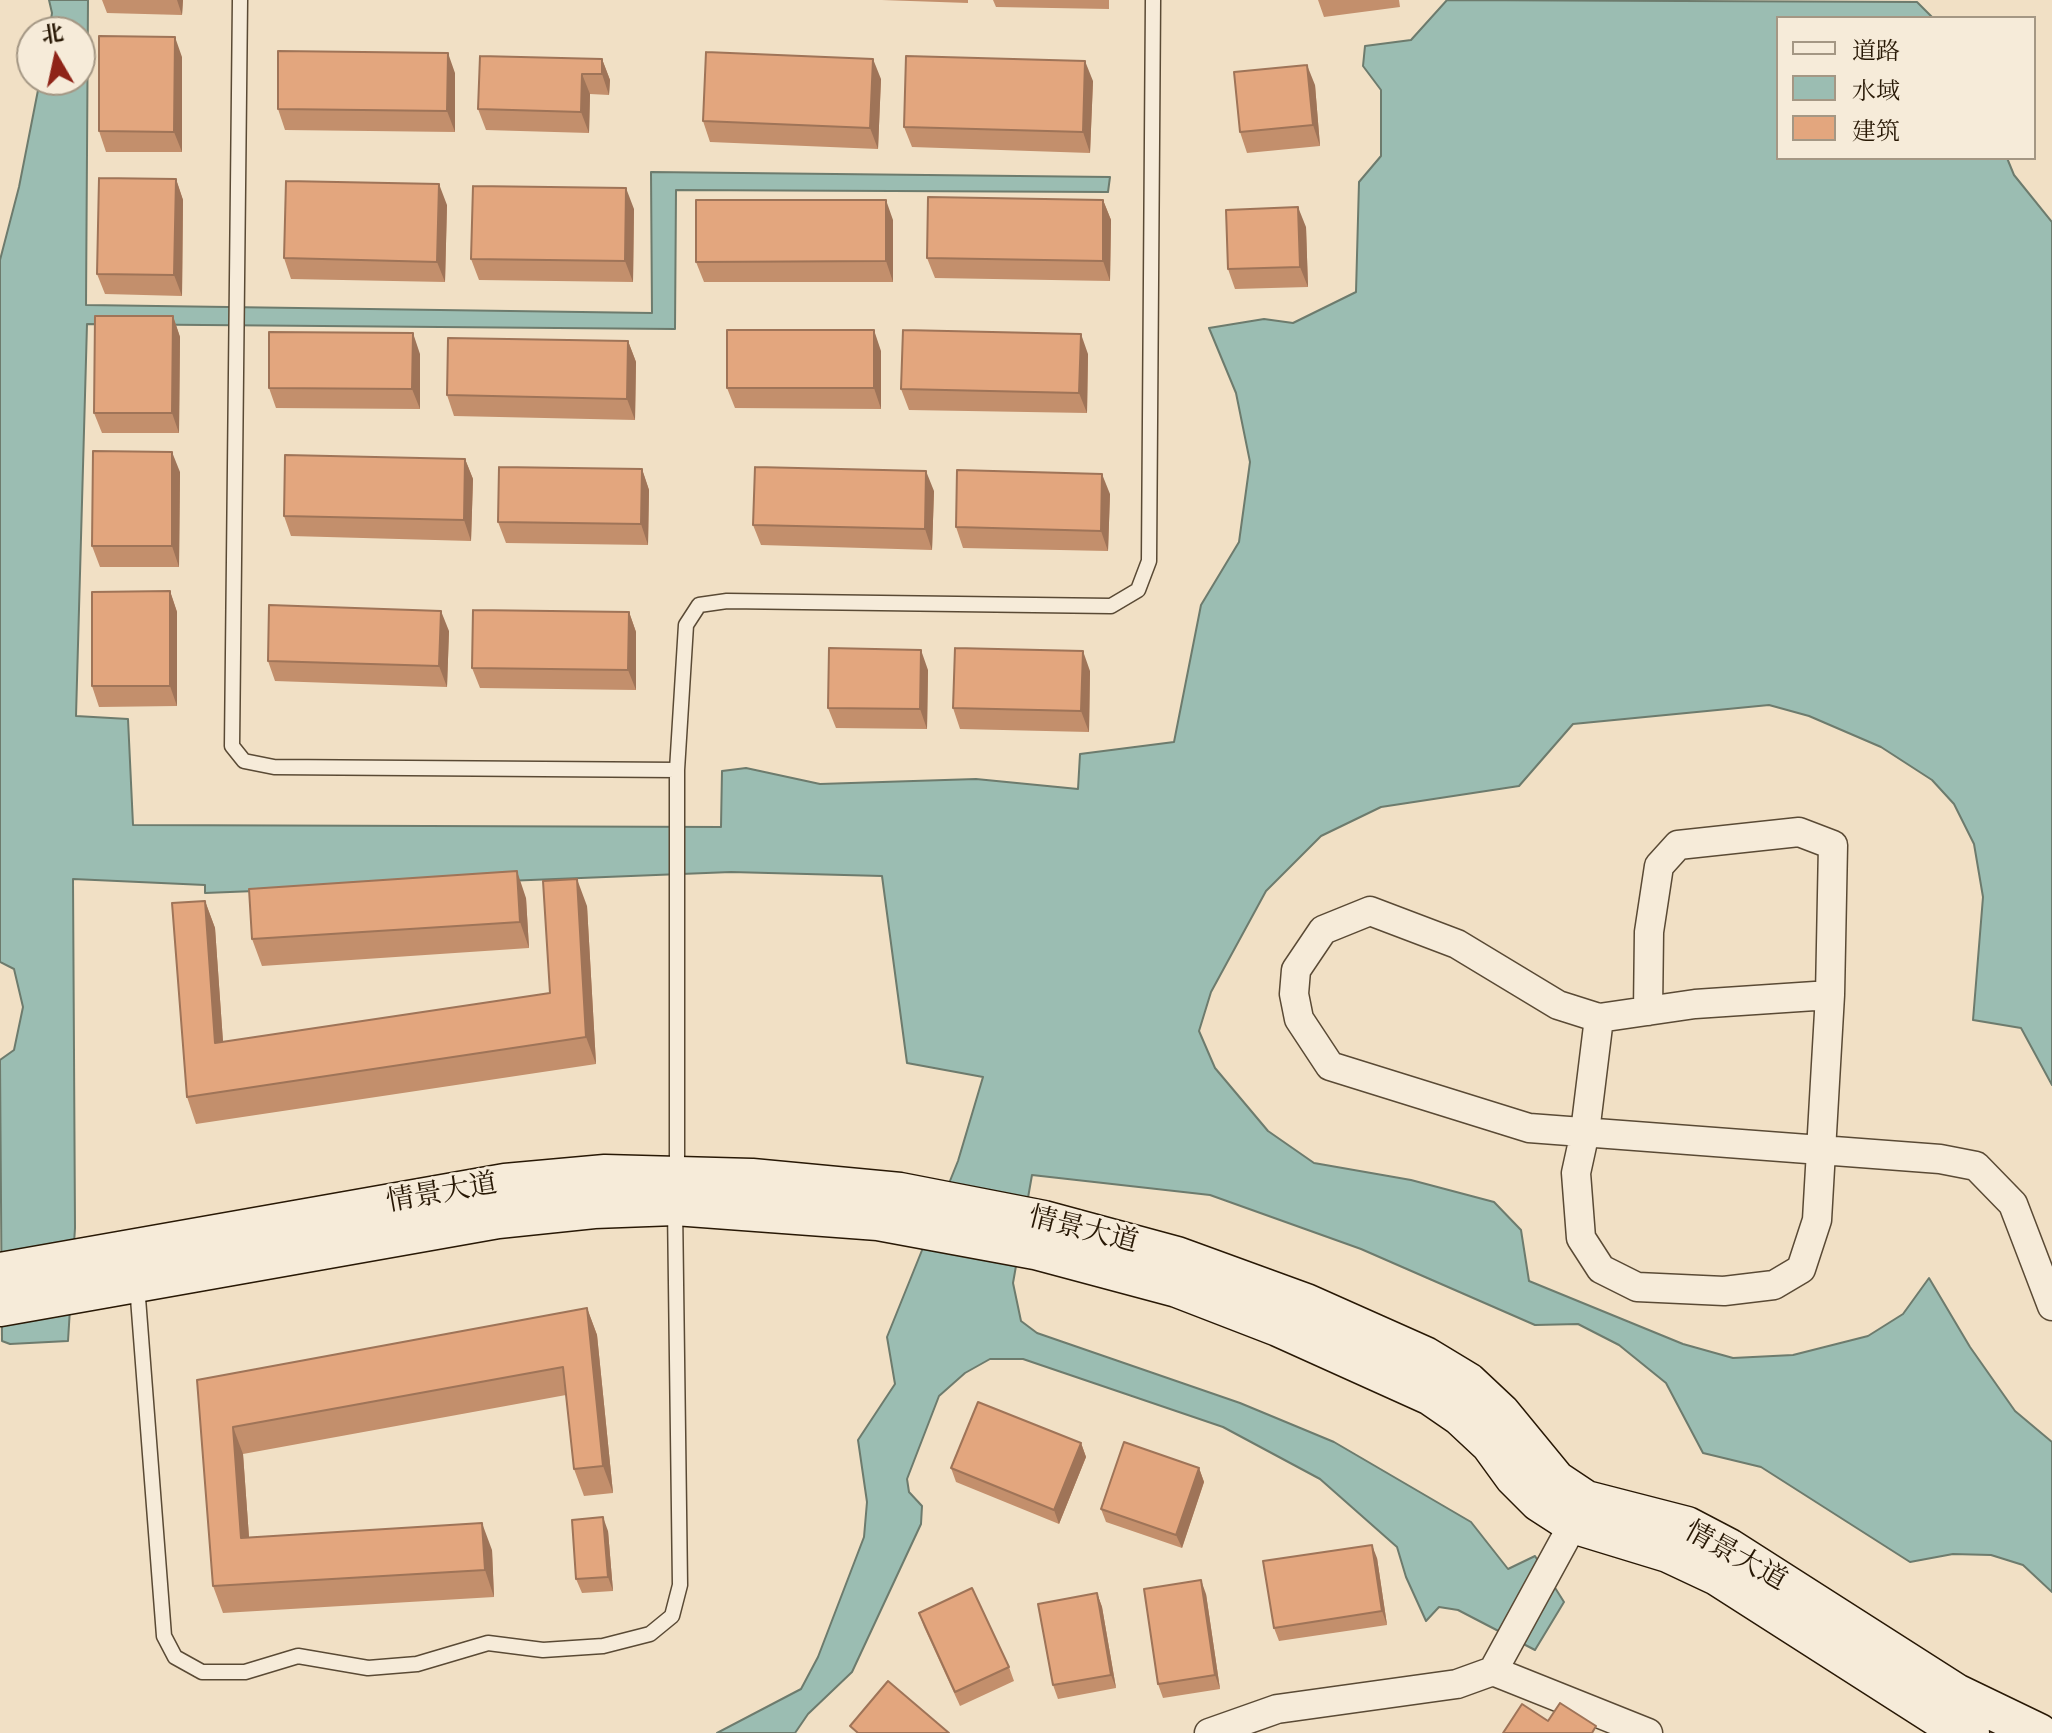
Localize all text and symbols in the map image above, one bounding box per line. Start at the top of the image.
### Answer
north arrow [16,16,96,96]
legend [1776,16,2036,160]
text: 北 [40,20,65,49]
text: 道路 [1852,37,1900,65]
text: 水域 [1852,77,1900,105]
text: 建筑 [1852,117,1900,145]
street label: 情景大道 [384,1168,500,1220]
street label: 情景大道 [1025,1201,1141,1261]
street label: 情景大道 [1678,1515,1792,1599]

